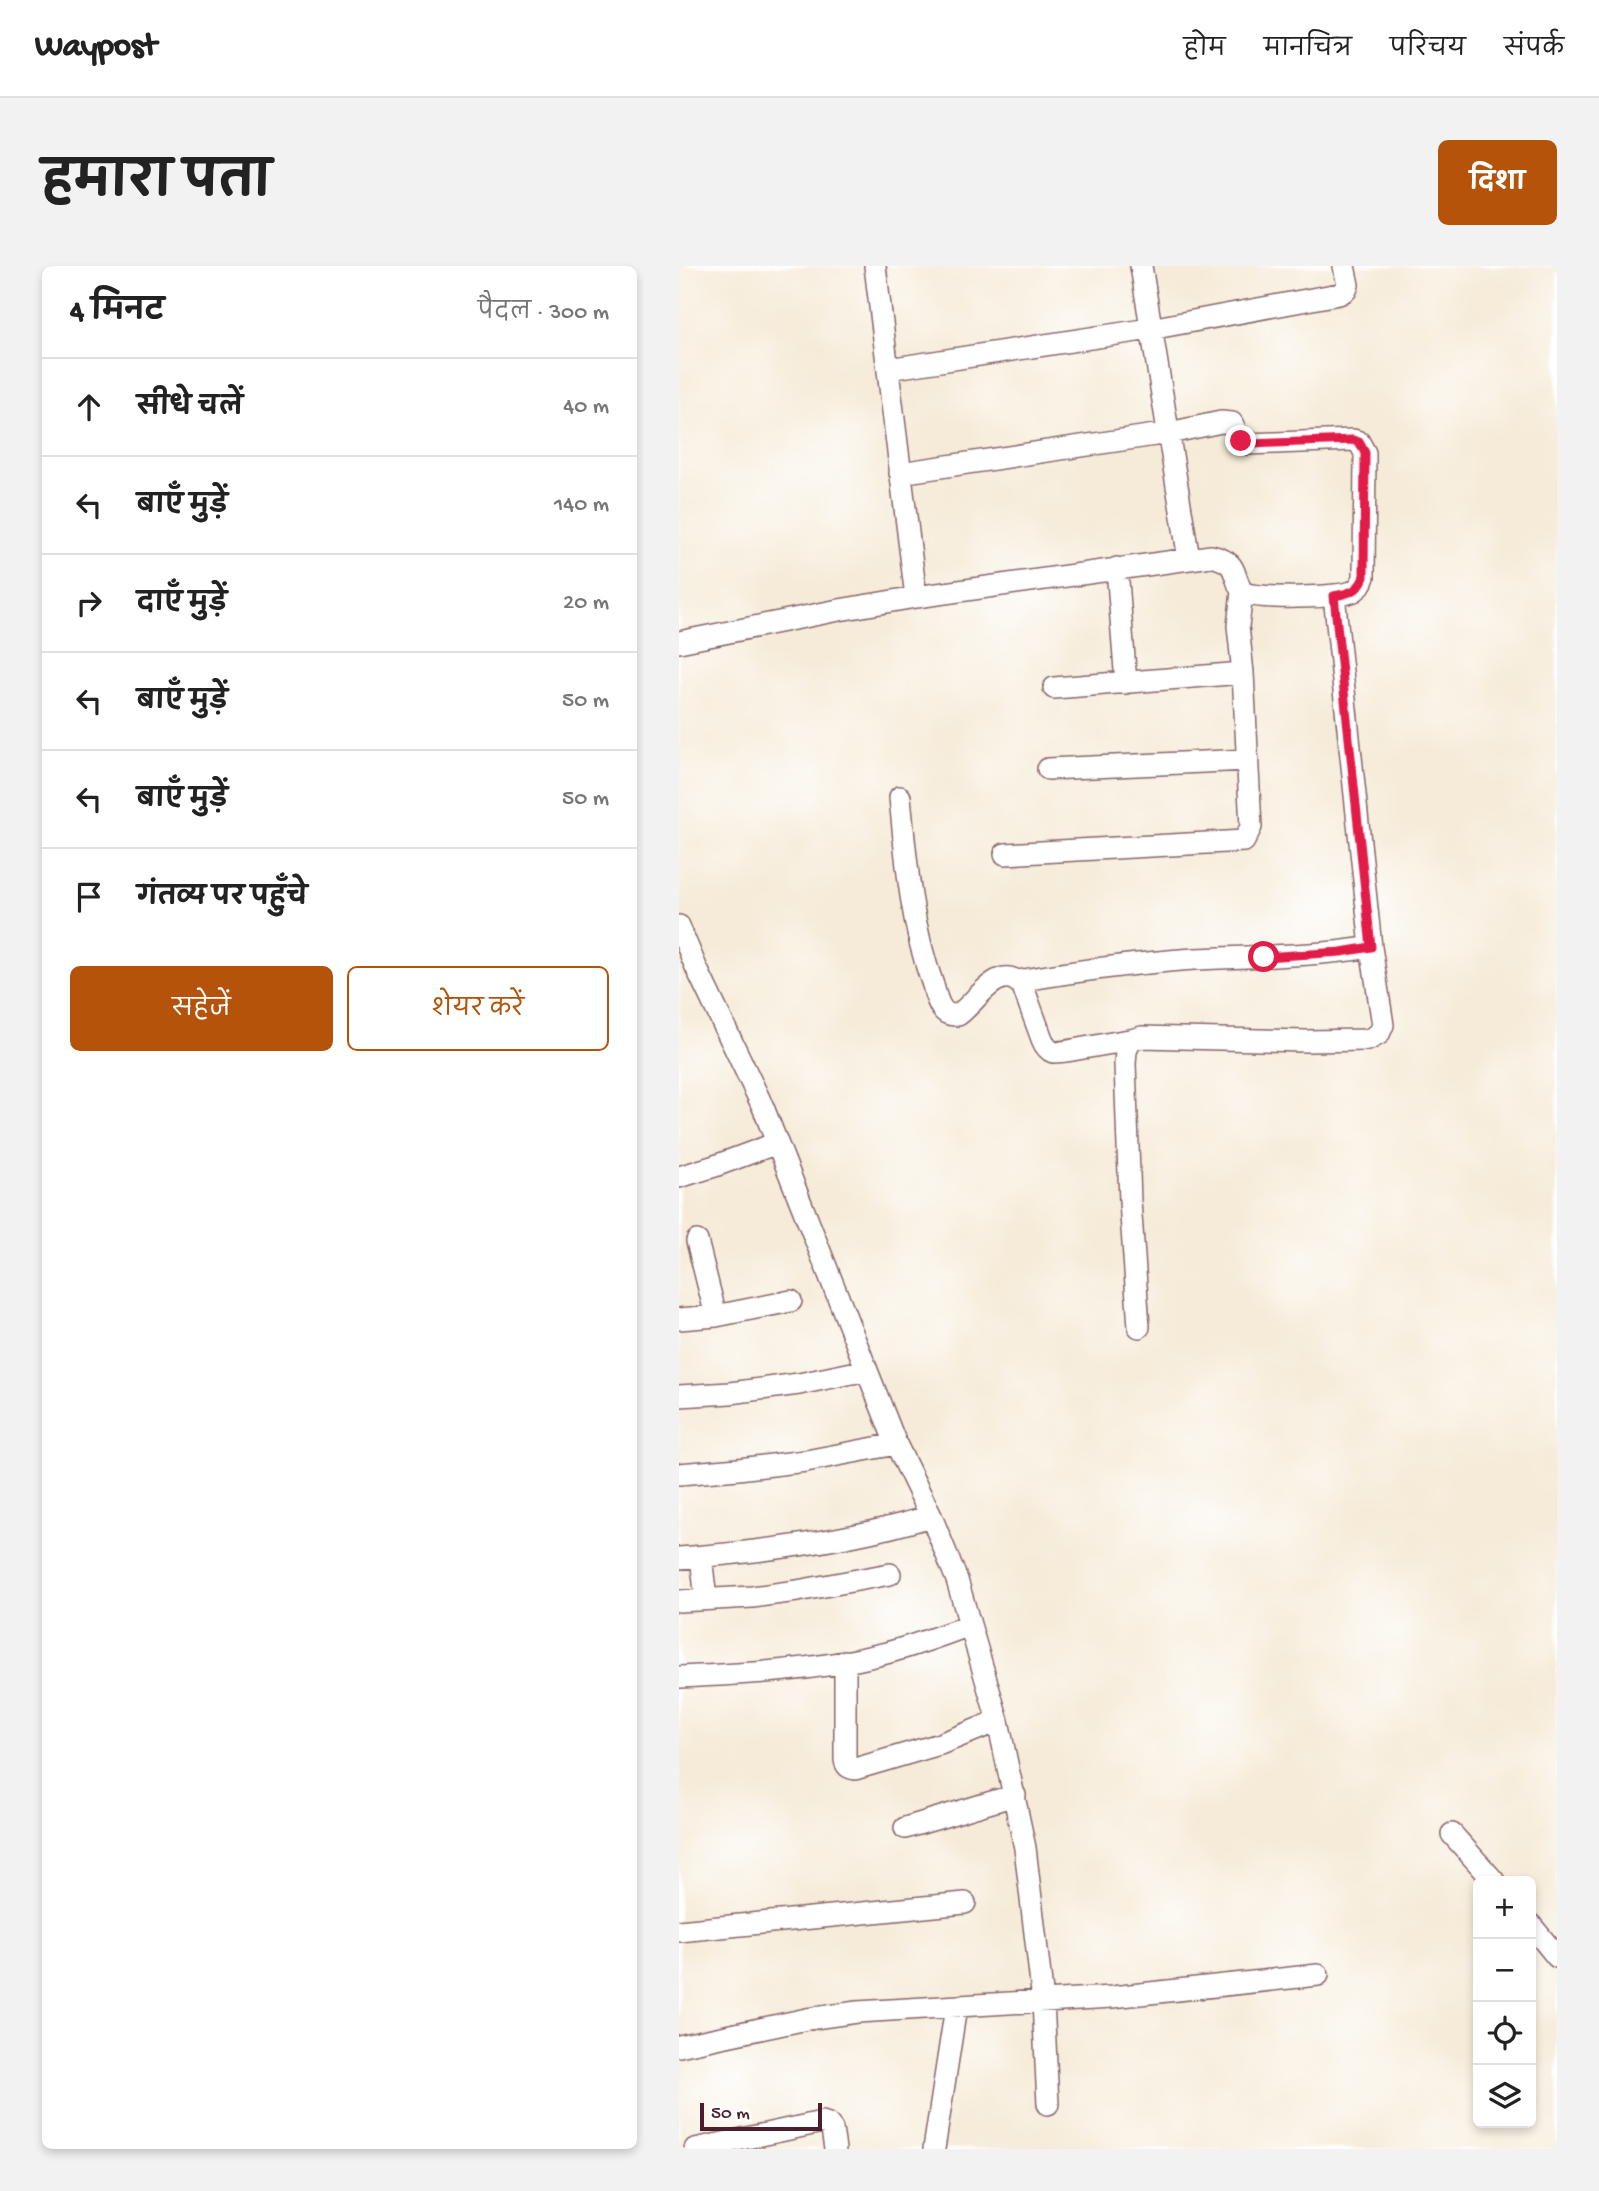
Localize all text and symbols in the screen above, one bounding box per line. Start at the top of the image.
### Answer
text: Waypost [35,29,157,67]
text: होम [1183,36,1226,65]
text: मानचित्र [1264,36,1352,65]
text: परिचय [1390,36,1466,65]
text: संपर्क [1504,36,1564,65]
button: दिशा [1438,140,1557,225]
text: हमारा पता [42,157,271,215]
text: 4 मिनट [70,296,164,331]
text: पैदल · 300 m [478,300,609,327]
icon: ahead [70,388,108,426]
text: सीधे चलें [137,394,243,425]
text: 40 m [563,394,609,421]
route end [1225,425,1256,456]
icon: left [70,486,108,524]
text: बाएँ मुड़ें [137,492,228,523]
text: 140 m [554,492,609,519]
icon: right [70,584,108,622]
text: दाएँ मुड़ें [137,590,227,621]
text: 20 m [563,590,609,617]
icon: left [70,682,108,720]
text: बाएँ मुड़ें [137,688,228,719]
text: 50 m [562,688,609,715]
icon: left [70,780,108,818]
text: बाएँ मुड़ें [137,786,228,817]
text: 50 m [562,786,609,813]
icon: arrive [70,878,108,916]
text: गंतव्य पर पहुँचे [137,884,307,915]
route start [1248,941,1279,972]
button: सहेजें [70,966,333,1051]
button: शेयर करें [347,966,609,1051]
map controls [1473,1876,1536,2128]
button: + [1473,1876,1536,1939]
button: − [1473,1939,1536,2002]
button: locate [1473,2002,1536,2065]
button: layers [1473,2065,1536,2128]
scale bar [700,2100,823,2132]
text: 50 m [711,2103,750,2126]

